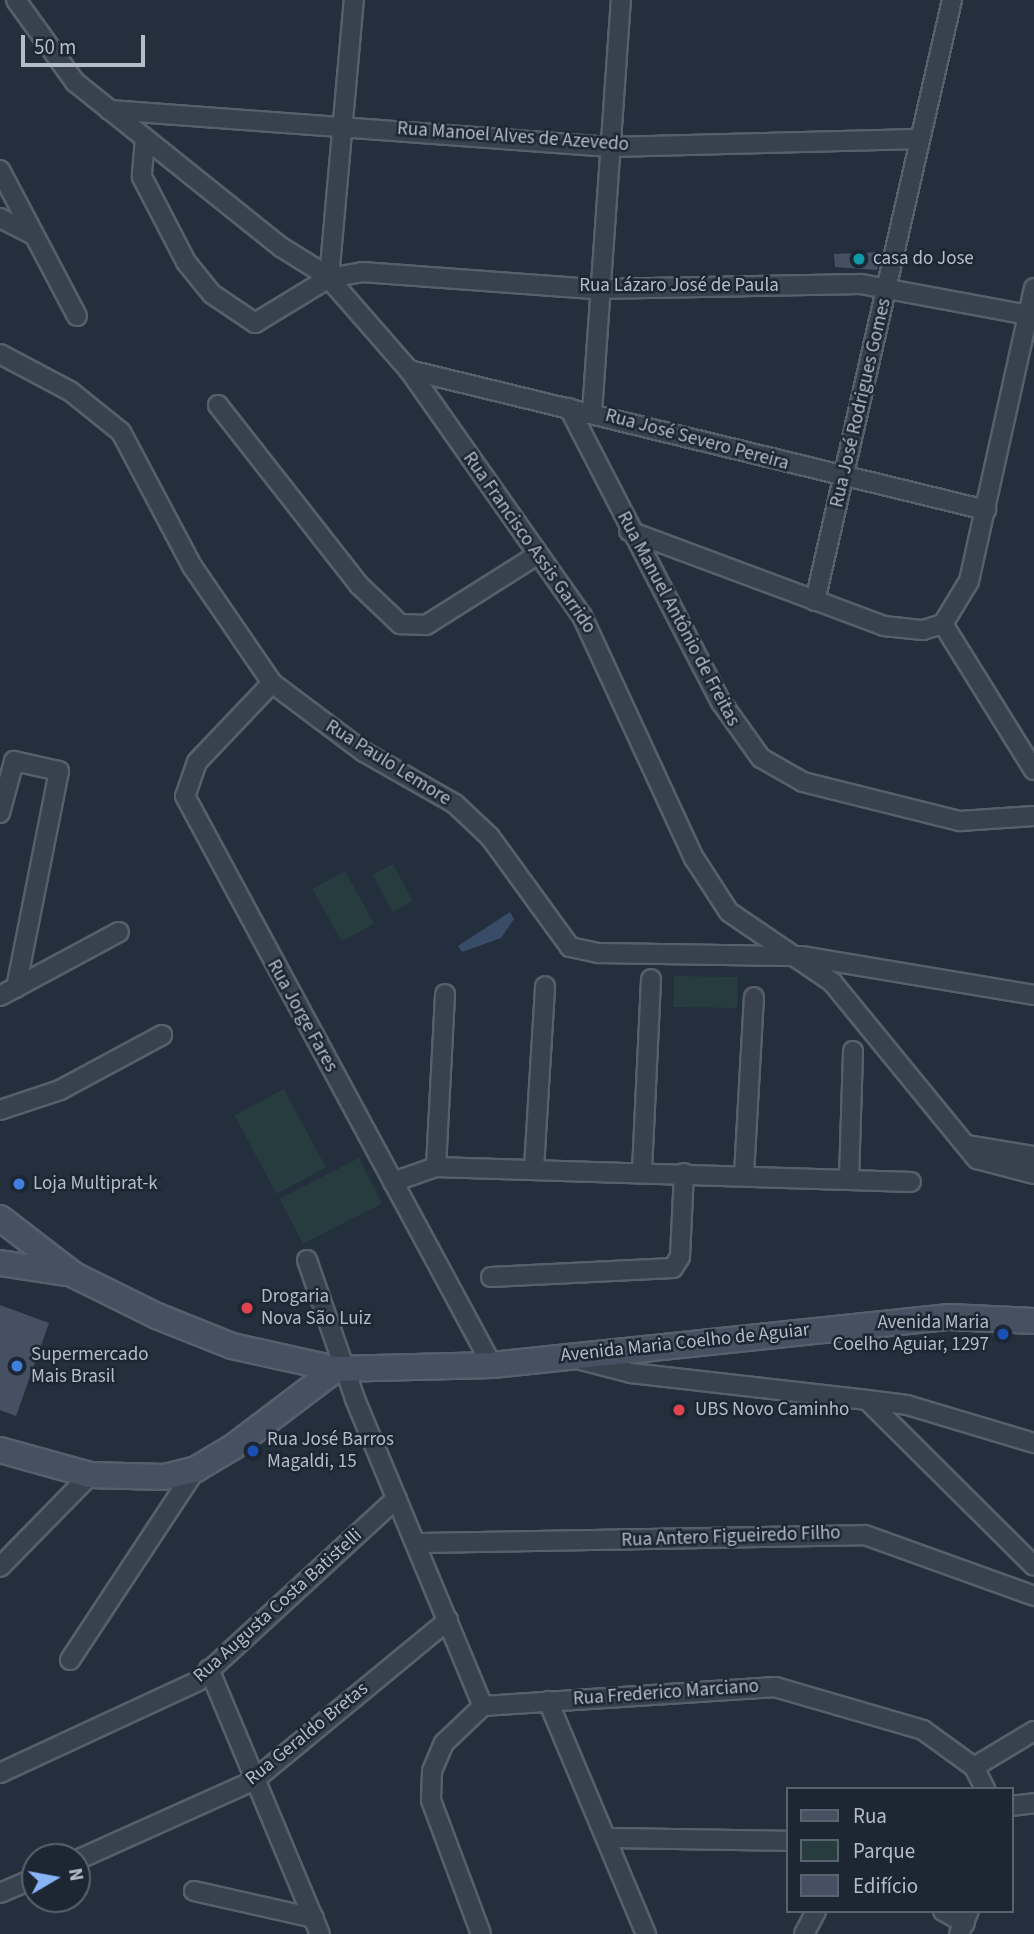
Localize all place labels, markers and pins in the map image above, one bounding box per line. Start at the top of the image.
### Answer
place label: casa do Jose [873,248,974,270]
marker: casa do Jose [851,251,867,267]
place label: Loja Multiprat-k [33,1173,158,1195]
marker: Loja Multiprat-k [11,1176,27,1192]
place label: Drogaria Nova São Luiz [261,1286,371,1330]
marker: Drogaria Nova São Luiz [239,1300,255,1316]
place label: Avenida Maria Coelho Aguiar, 1297 [833,1312,989,1356]
marker: Avenida Maria Coelho Aguiar, 1297 [995,1326,1011,1342]
place label: Supermercado Mais Brasil [31,1344,149,1388]
marker: Supermercado Mais Brasil [9,1358,25,1374]
place label: UBS Novo Caminho [695,1399,849,1421]
marker: UBS Novo Caminho [669,1400,689,1420]
place label: Rua José Barros Magaldi, 15 [267,1429,394,1473]
marker: Rua José Barros Magaldi, 15 [245,1443,261,1459]

